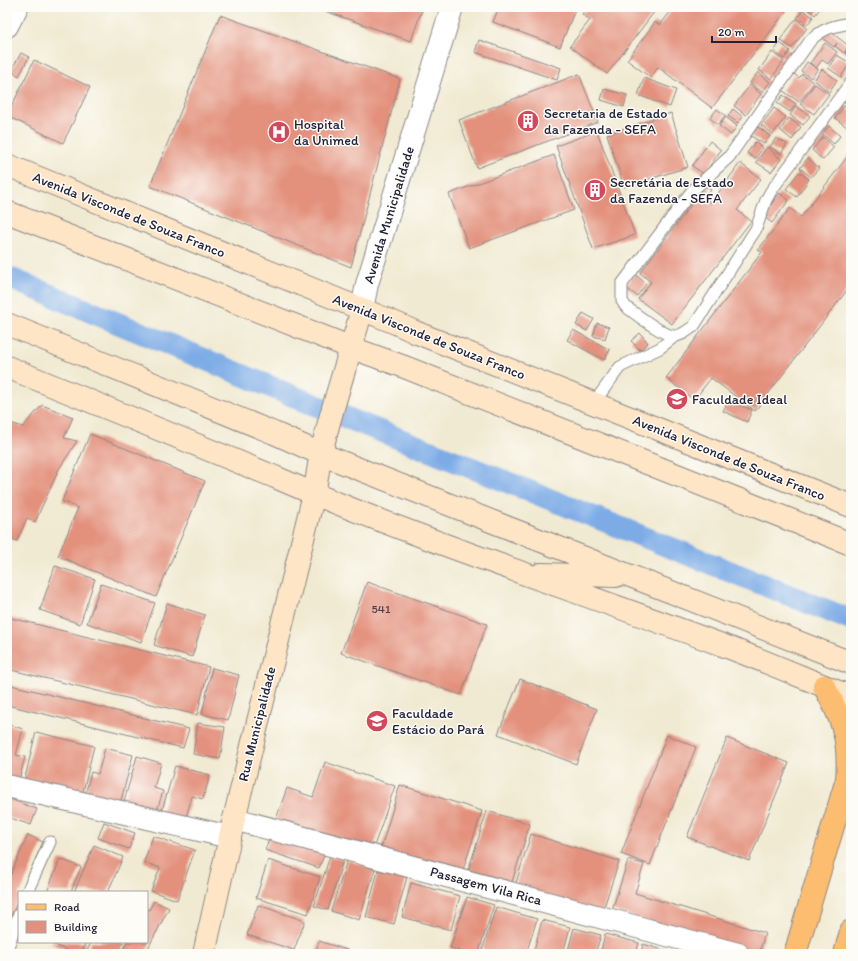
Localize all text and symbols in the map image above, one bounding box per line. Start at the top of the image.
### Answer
scale bar [712,18,776,44]
text: 20 m [718,25,745,39]
place label: Secretaria de Estado da Fazenda - SEFA [544,105,667,138]
building icon: Secretaria de Estado da Fazenda - SEFA [515,108,541,134]
place label: Hospital da Unimed [294,116,359,149]
hospital icon: Hospital da Unimed [266,119,292,145]
street label: Avenida Municipalidade [360,144,418,286]
street label: Avenida Visconde de Souza Franco [30,169,228,261]
place label: Secretária de Estado da Fazenda - SEFA [610,174,734,207]
building icon: Secretária de Estado da Fazenda - SEFA [582,177,608,203]
street label: Avenida Visconde de Souza Franco [330,291,528,383]
school or university icon: Faculdade Ideal [664,386,690,412]
place label: Faculdade Ideal [692,391,787,408]
street label: Avenida Visconde de Souza Franco [630,412,828,504]
house number: 541 [371,602,391,616]
street label: Rua Municipalidade [235,665,280,783]
place label: Faculdade Estácio do Pará [392,705,485,738]
school or university icon: Faculdade Estácio do Pará [364,708,390,734]
street label: Passagem Vila Rica [428,863,544,909]
legend [18,891,148,943]
text: Road [54,900,80,914]
text: Building [54,920,98,934]

